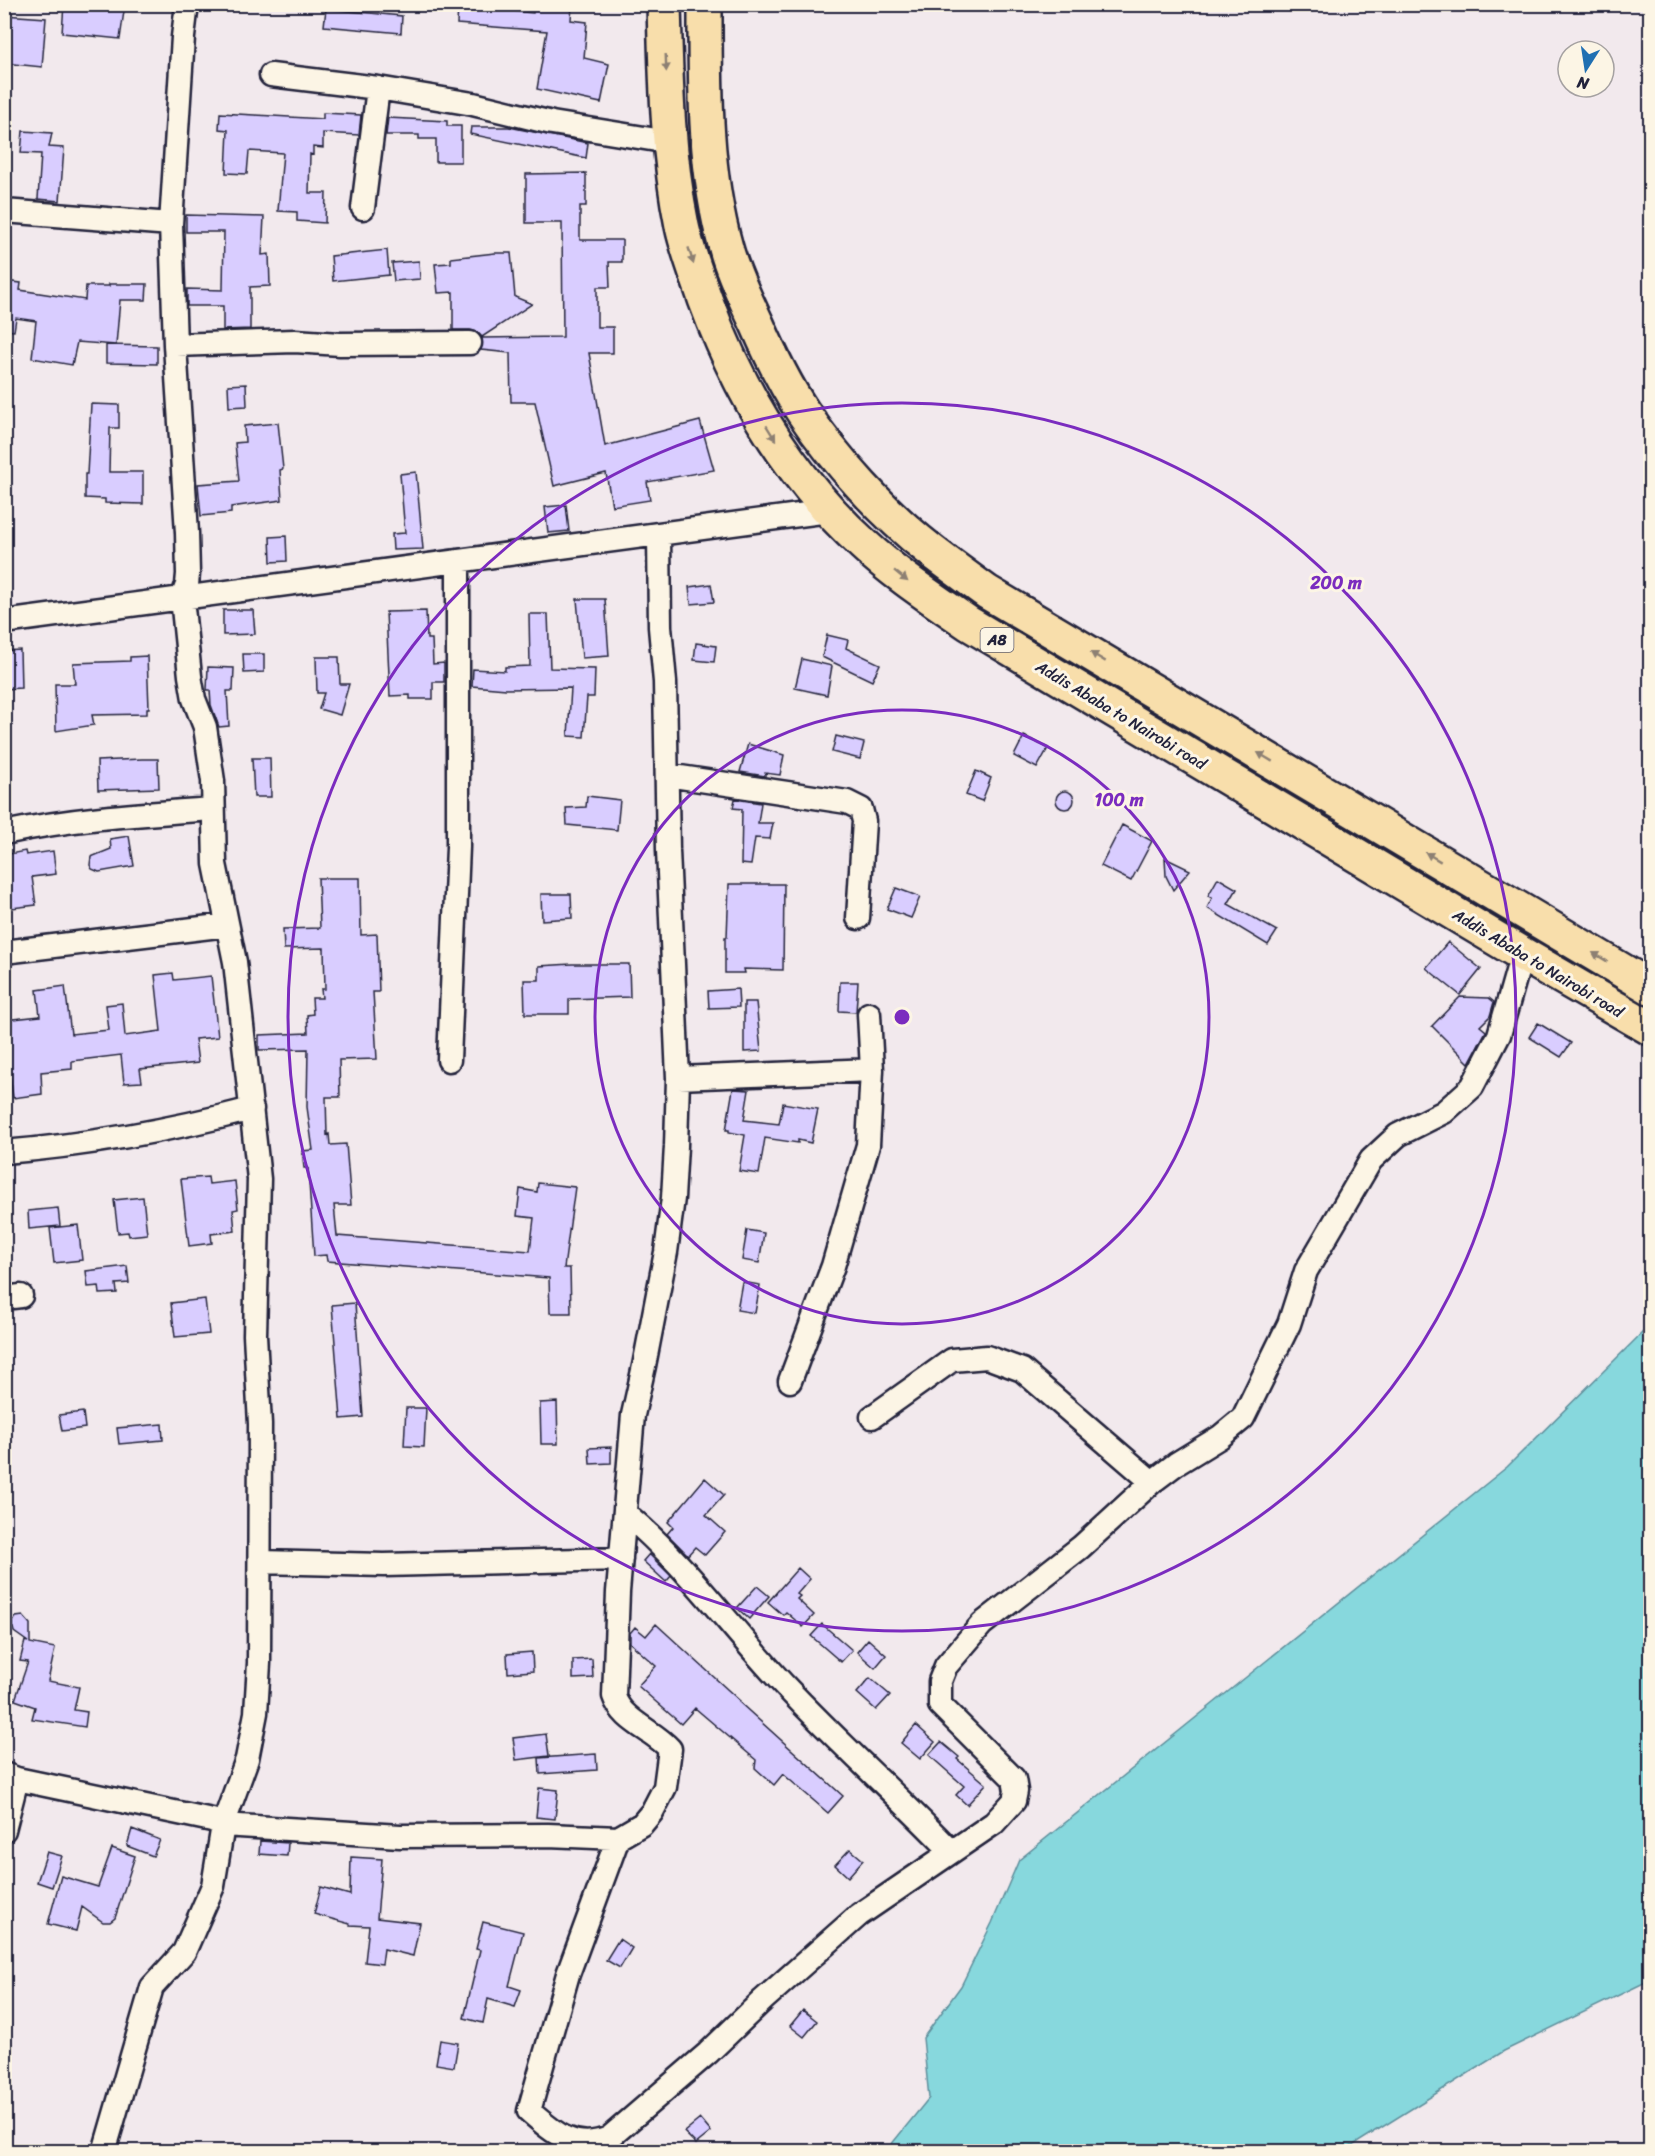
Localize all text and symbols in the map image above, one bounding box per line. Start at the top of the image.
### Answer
north arrow [1556,39,1616,99]
one-way arrow [661,53,670,72]
text: N [1574,68,1592,99]
one-way arrow [687,247,696,265]
one-way arrow [765,424,776,441]
text: 200 m [1309,567,1362,599]
one-way arrow [893,569,909,582]
road number: A8 [980,628,1014,652]
one-way arrow [1090,651,1106,662]
street label: Addis Ababa to Nairobi road [1029,652,1214,779]
one-way arrow [1256,752,1273,762]
text: 100 m [1095,784,1144,816]
one-way arrow [1425,852,1441,863]
street label: Addis Ababa to Nairobi road [1446,900,1631,1027]
one-way arrow [1592,952,1608,963]
centre of rings [892,1007,912,1027]

